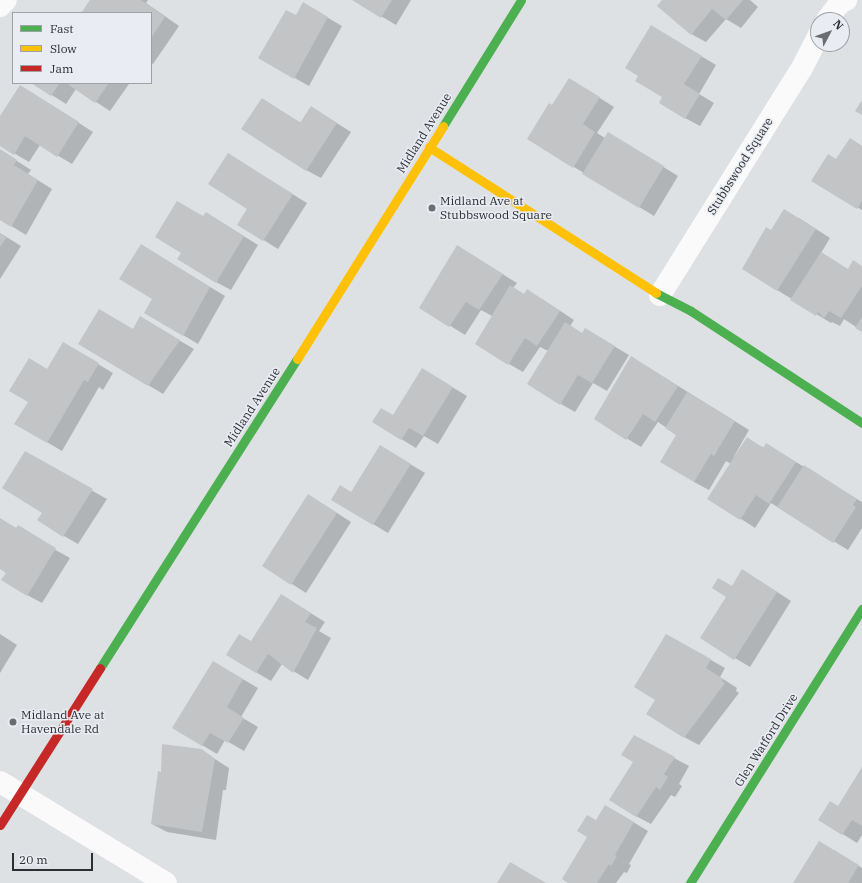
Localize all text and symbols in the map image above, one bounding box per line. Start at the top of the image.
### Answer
legend [12,12,152,84]
north arrow [810,12,850,52]
text: N [830,17,846,33]
text: Fast [50,21,74,36]
text: Slow [50,41,77,56]
text: Jam [50,61,73,76]
street label: Midland Avenue [394,90,454,176]
street label: Stubbswood Square [704,115,776,217]
place label: Midland Ave at Stubbswood Square [440,194,552,222]
marker: Midland Ave at Stubbswood Square [427,203,437,213]
street label: Midland Avenue [221,365,283,449]
street label: Glen Watford Drive [731,691,801,789]
place label: Midland Ave at Havendale Rd [21,708,105,736]
marker: Midland Ave at Havendale Rd [8,717,18,727]
scale bar [14,845,95,871]
text: 20 m [19,852,48,867]

